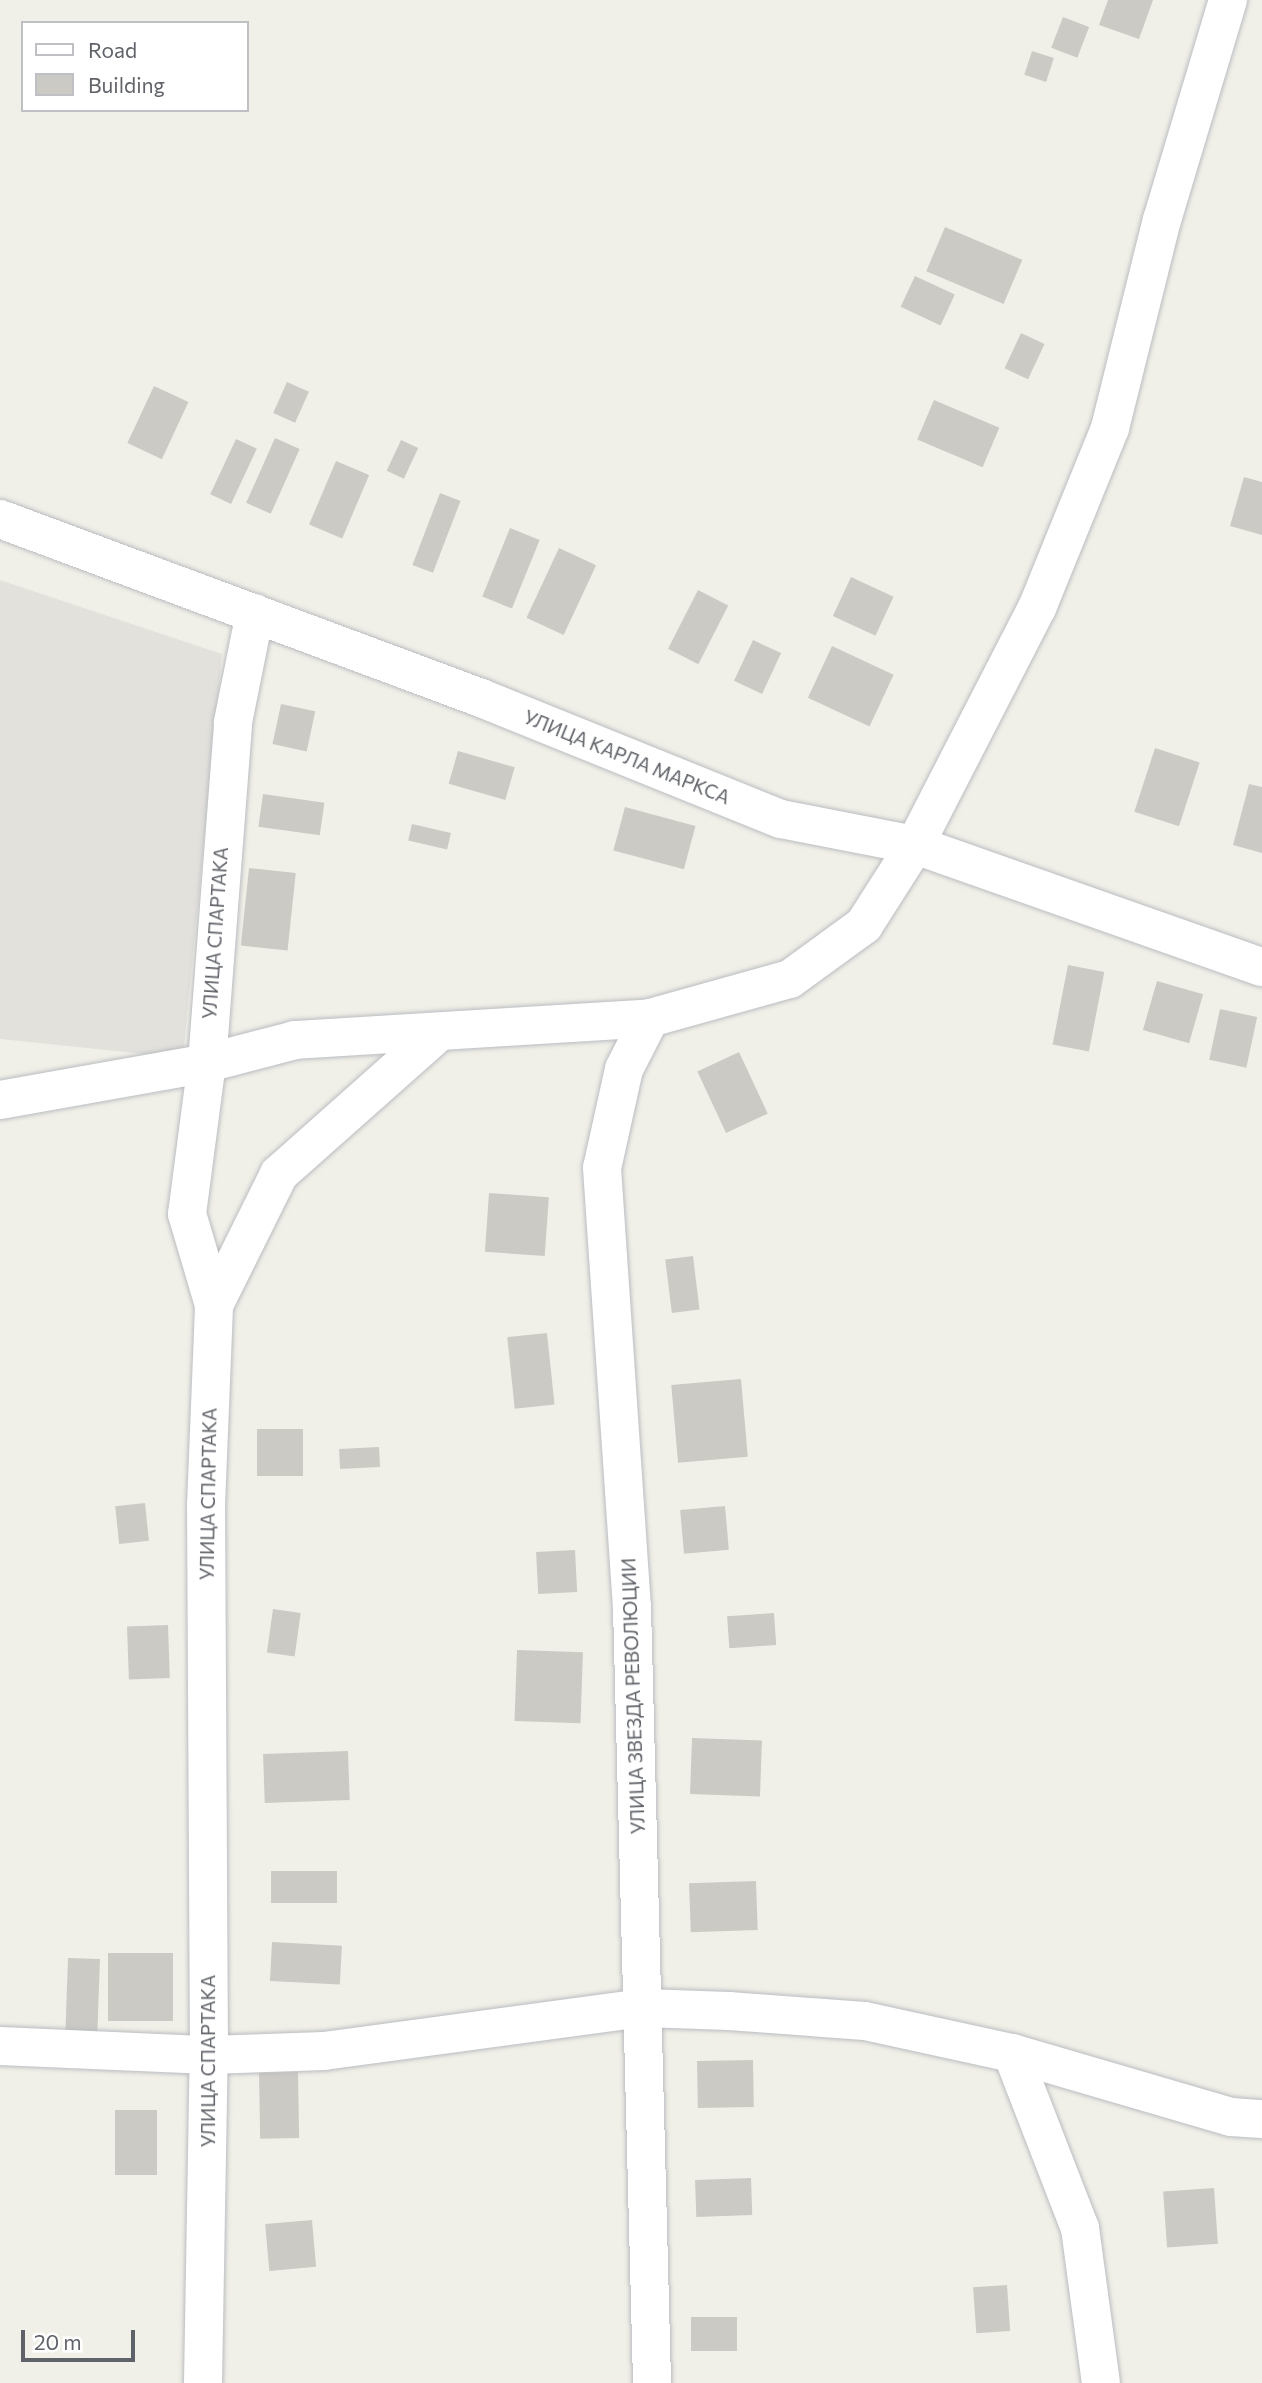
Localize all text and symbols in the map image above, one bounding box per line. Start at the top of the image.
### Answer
legend [21,21,248,112]
text: Road [88,37,137,62]
text: Building [88,72,165,97]
street label: УЛИЦА КАРЛА МАРКСА [521,705,733,809]
street label: УЛИЦА СПАРТАКА [198,846,232,1020]
street label: УЛИЦА СПАРТАКА [195,1407,221,1581]
street label: УЛИЦА ЗВЕЗДА РЕВОЛЮЦИИ [617,1557,649,1835]
street label: УЛИЦА СПАРТАКА [197,1975,219,2147]
scale bar [24,2316,138,2360]
text: 20 m [34,2329,82,2354]

